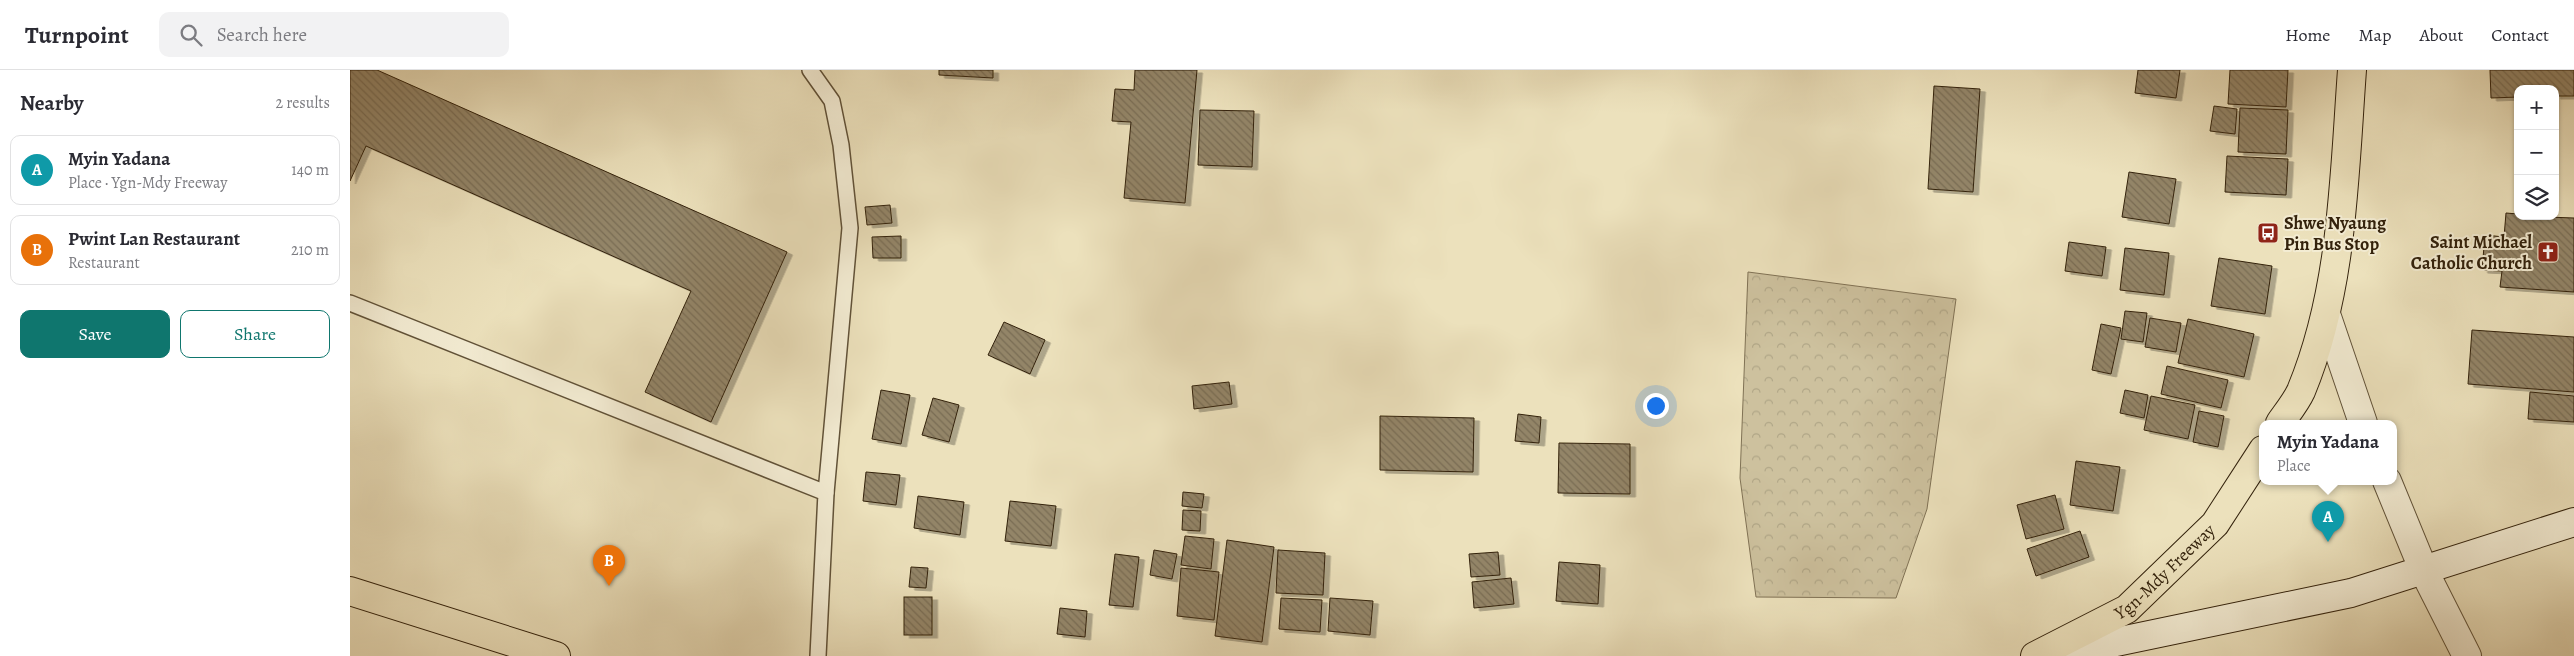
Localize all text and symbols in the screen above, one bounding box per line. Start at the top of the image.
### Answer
search box [159,12,509,57]
text: Turnpoint [25,19,129,51]
icon: search [177,21,205,49]
text: Search here [217,22,307,48]
text: Home [2285,23,2330,47]
text: Map [2358,23,2391,47]
text: About [2419,23,2463,47]
text: Contact [2491,23,2549,47]
map controls [2514,85,2559,220]
button: + [2514,85,2559,130]
text: Nearby [20,89,83,117]
text: 2 results [275,92,330,114]
button: − [2514,130,2559,175]
text: Myin Yadana [68,146,170,172]
text: A [32,159,42,181]
text: 140 m [291,159,329,181]
text: Place · Ygn-Mdy Freeway [68,172,227,194]
button: layers [2514,175,2559,220]
place label: Shwe Nyaung Pin Bus Stop [2284,211,2387,256]
bus stop icon: Shwe Nyaung Pin Bus Stop [2256,221,2280,245]
text: Pwint Lan Restaurant [68,226,240,252]
place label: Saint Michael Catholic Church [2411,230,2532,275]
text: B [32,239,42,261]
text: 210 m [291,239,329,261]
church icon: Saint Michael Catholic Church [2536,240,2560,264]
text: Restaurant [68,252,140,274]
button: Save [20,310,170,358]
button: Share [180,310,330,358]
your location [1643,393,1669,419]
popup [2259,420,2397,485]
text: Myin Yadana [2277,429,2379,455]
text: Place [2277,455,2311,477]
pin: A [2312,501,2344,542]
street label: Ygn-Mdy Freeway [2109,518,2221,626]
pin: B [593,545,625,586]

